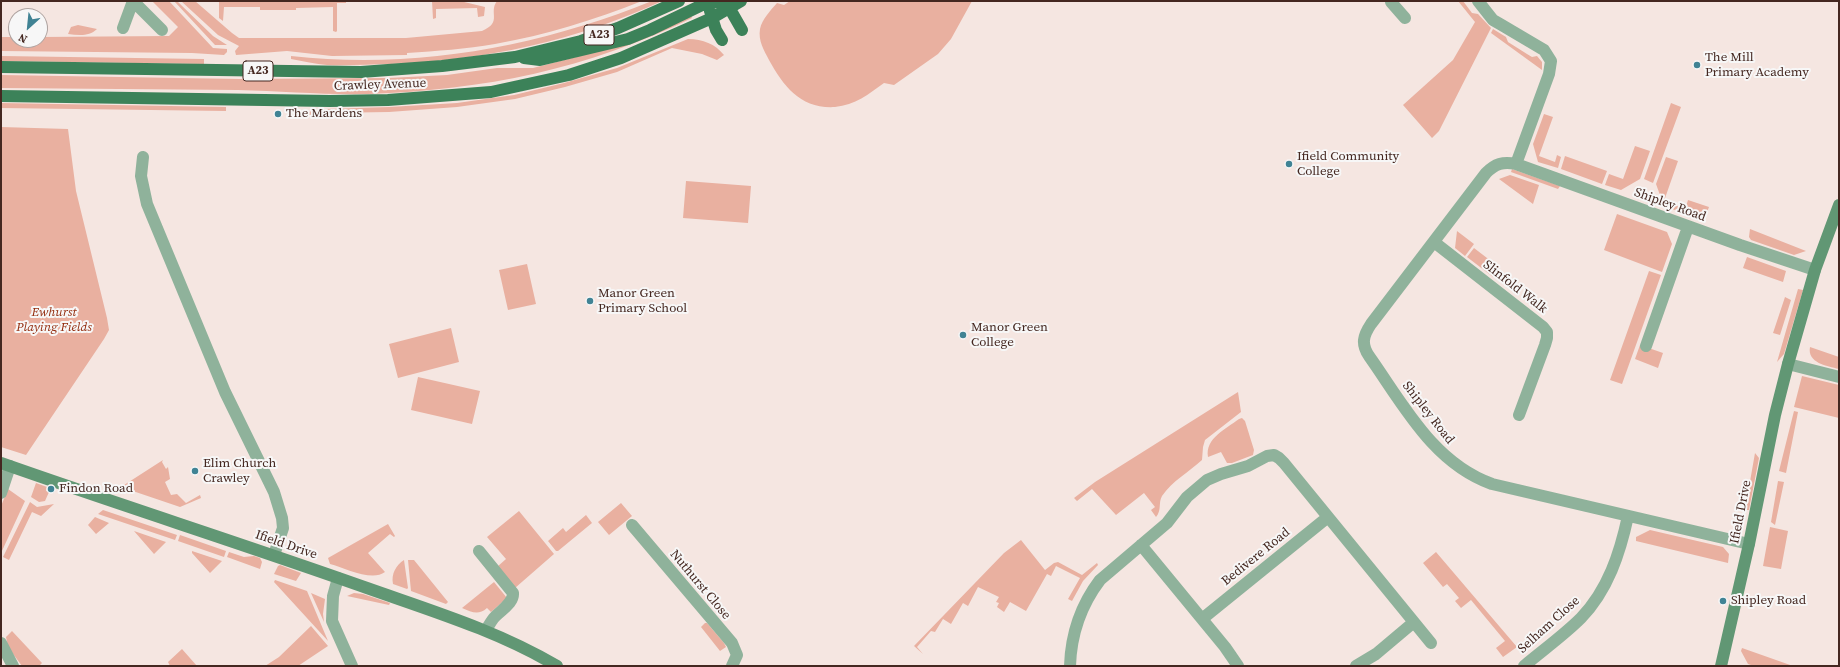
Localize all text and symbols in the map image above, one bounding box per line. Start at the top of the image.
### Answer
north arrow [8,8,48,48]
road number: A23 [584,25,614,45]
text: N [16,30,30,47]
place label: The Mill Primary Academy [1705,50,1809,81]
marker: The Mill Primary Academy [1692,60,1702,70]
road number: A23 [243,61,273,81]
street label: Crawley Avenue [334,76,426,94]
place label: The Mardens [286,106,362,122]
marker: The Mardens [273,109,283,119]
place label: Ifield Community College [1297,149,1399,180]
marker: Ifield Community College [1284,159,1294,169]
street label: Shipley Road [1632,185,1708,225]
street label: Slinfold Walk [1480,257,1550,317]
place label: Manor Green Primary School [598,286,687,317]
marker: Manor Green Primary School [585,296,595,306]
park label: Ewhurst Playing Fields [16,305,92,336]
place label: Manor Green College [971,320,1048,351]
marker: Manor Green College [958,330,968,340]
street label: Shipley Road [1399,379,1457,447]
place label: Elim Church Crawley [203,456,276,487]
marker: Elim Church Crawley [190,466,200,476]
street label: Ifield Drive [1727,479,1755,545]
place label: Findon Road [59,481,133,497]
marker: Findon Road [46,484,56,494]
street label: Bedivere Road [1219,525,1293,589]
street label: Ifield Drive [253,527,319,563]
street label: Nuthurst Close [666,547,734,623]
street label: Selham Close [1515,593,1583,657]
place label: Shipley Road [1731,593,1806,609]
marker: Shipley Road [1718,596,1728,606]

